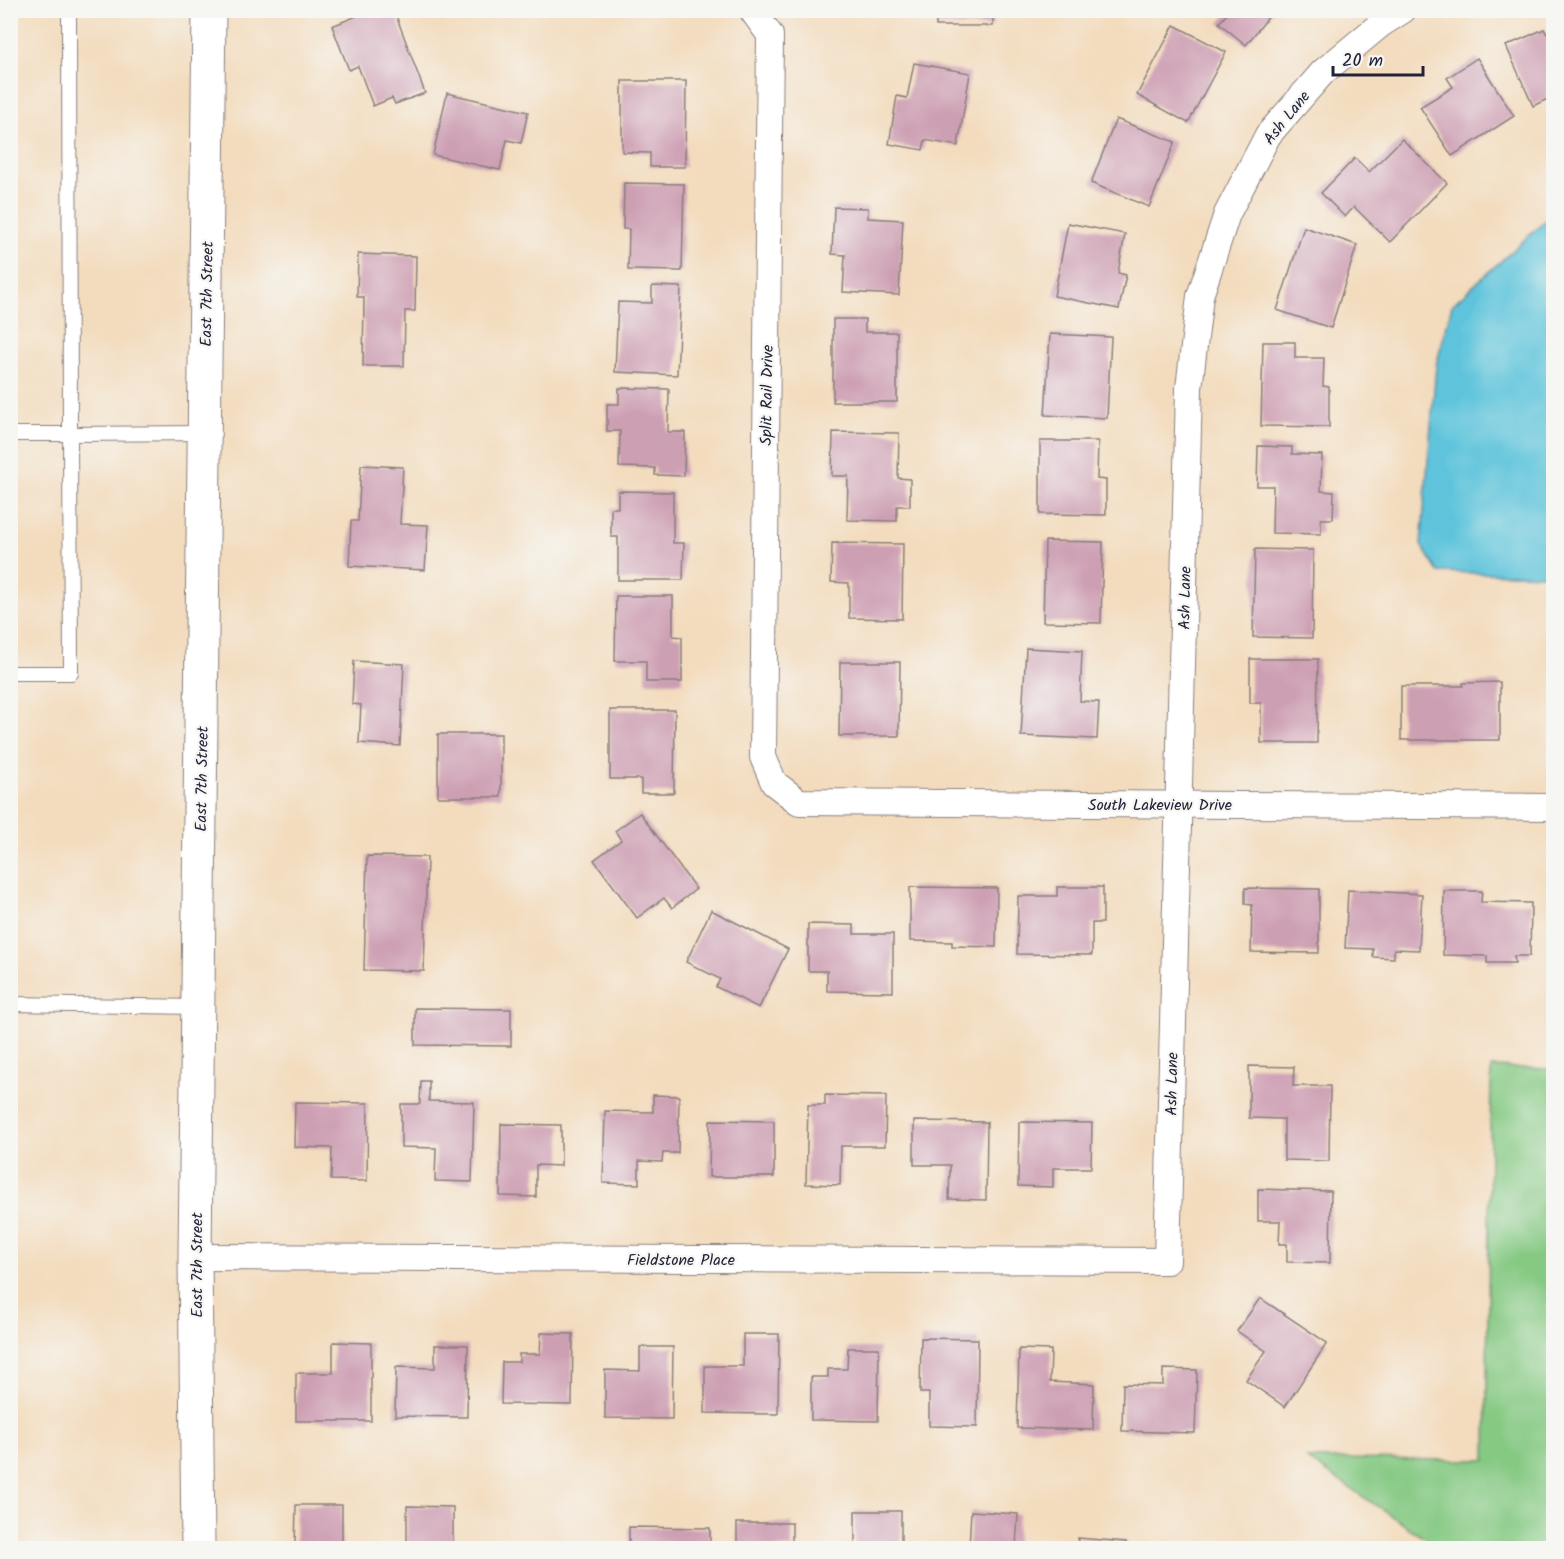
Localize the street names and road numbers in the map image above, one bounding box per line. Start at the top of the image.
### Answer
street label: Ash Lane [1257,85,1317,150]
street label: East 7th Street [194,240,221,347]
street label: Split Rail Drive [754,344,781,446]
street label: Ash Lane [1172,566,1199,630]
street label: East 7th Street [189,725,216,832]
street label: South Lakeview Drive [1088,793,1232,818]
street label: Ash Lane [1159,1052,1186,1116]
street label: East 7th Street [185,1211,210,1318]
street label: Fieldstone Place [627,1248,735,1273]

